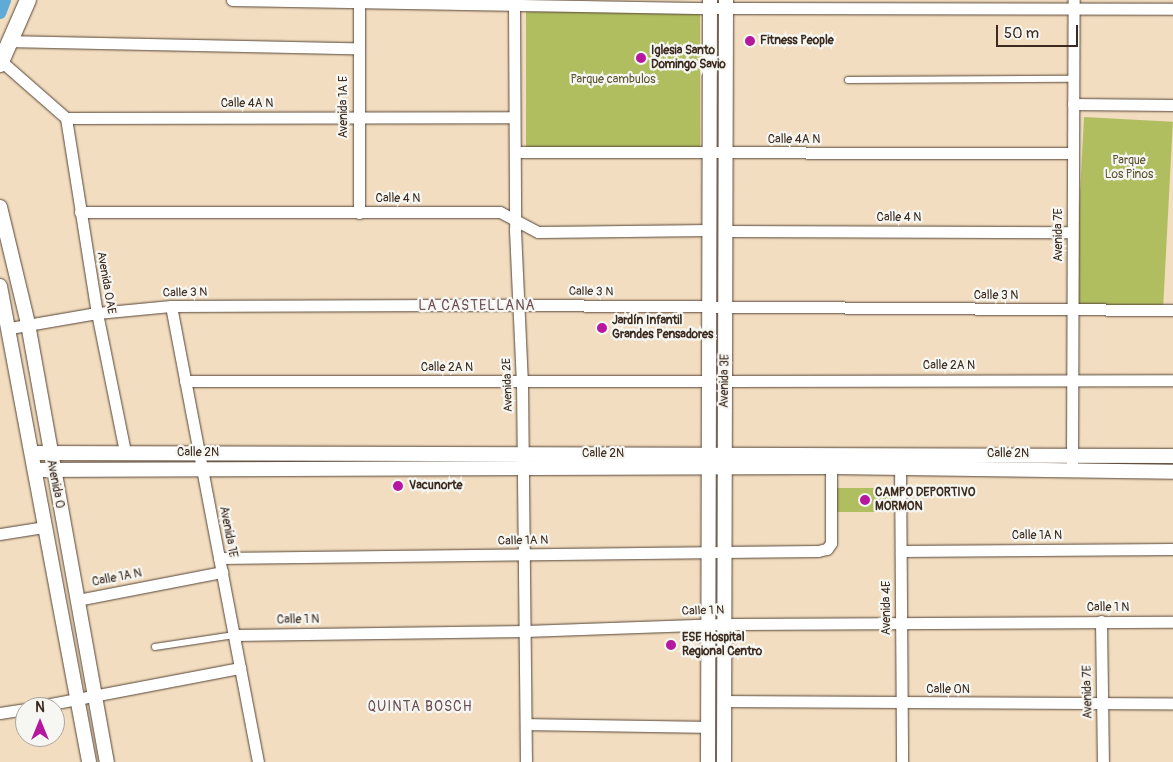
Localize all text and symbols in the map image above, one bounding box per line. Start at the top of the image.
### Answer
scale bar [998,15,1080,47]
text: 50 m [1004,24,1039,43]
place label: Fitness People [760,34,834,48]
marker: Fitness People [744,35,756,47]
place label: Iglesia Santo Domingo Savio [651,44,726,72]
marker: Iglesia Santo Domingo Savio [635,52,647,64]
park label: Parque cambulos [570,73,656,87]
street label: Avenida 1A E [337,76,351,138]
street label: Calle 4A N [221,97,273,111]
street label: Calle 4A N [768,133,820,147]
park label: Parque Los Pinos [1105,154,1153,182]
street label: Calle 4 N [376,192,420,206]
street label: Avenida 7E [1052,208,1066,262]
street label: Calle 4 N [877,211,921,225]
street label: Avenida 0AE [93,251,119,315]
street label: Calle 3 N [569,284,613,300]
street label: Calle 3 N [163,285,207,301]
street label: Calle 3 N [974,289,1018,303]
district label: LA CASTELLANA [417,298,537,314]
place label: Jardín Infantil Grandes Pensadores [612,314,713,342]
marker: Jardín Infantil Grandes Pensadores [596,322,608,334]
street label: Avenida 3E [717,354,733,408]
street label: Avenida 2E [500,358,516,412]
street label: Calle 2A N [923,359,975,373]
street label: Calle 2A N [421,361,473,375]
street label: Calle 2N [177,446,219,460]
street label: Calle 2N [582,447,624,461]
street label: Calle 2N [987,447,1029,461]
street label: Avenida 0 [43,458,67,510]
marker: Vacunorte [391,479,405,493]
place label: Vacunorte [409,479,462,493]
place label: CAMPO DEPORTIVO MORMON [875,486,975,514]
marker: CAMPO DEPORTIVO MORMON [859,494,871,506]
street label: Avenida 1E [216,505,240,559]
street label: Calle 1A N [1012,529,1062,543]
street label: Calle 1A N [498,533,548,549]
street label: Calle 1A N [91,566,143,590]
street label: Avenida 4E [880,581,894,635]
street label: Calle 1 N [1087,601,1129,615]
street label: Calle 1 N [681,603,725,619]
street label: Calle 1 N [277,612,319,628]
place label: ESE Hospital Regional Centro [682,631,762,659]
marker: ESE Hospital Regional Centro [664,638,678,652]
street label: Avenida 7E [1080,665,1096,719]
street label: Calle 0N [926,683,970,697]
north arrow [15,697,65,747]
text: N [35,699,45,716]
district label: QUINTA BOSCH [366,699,474,715]

